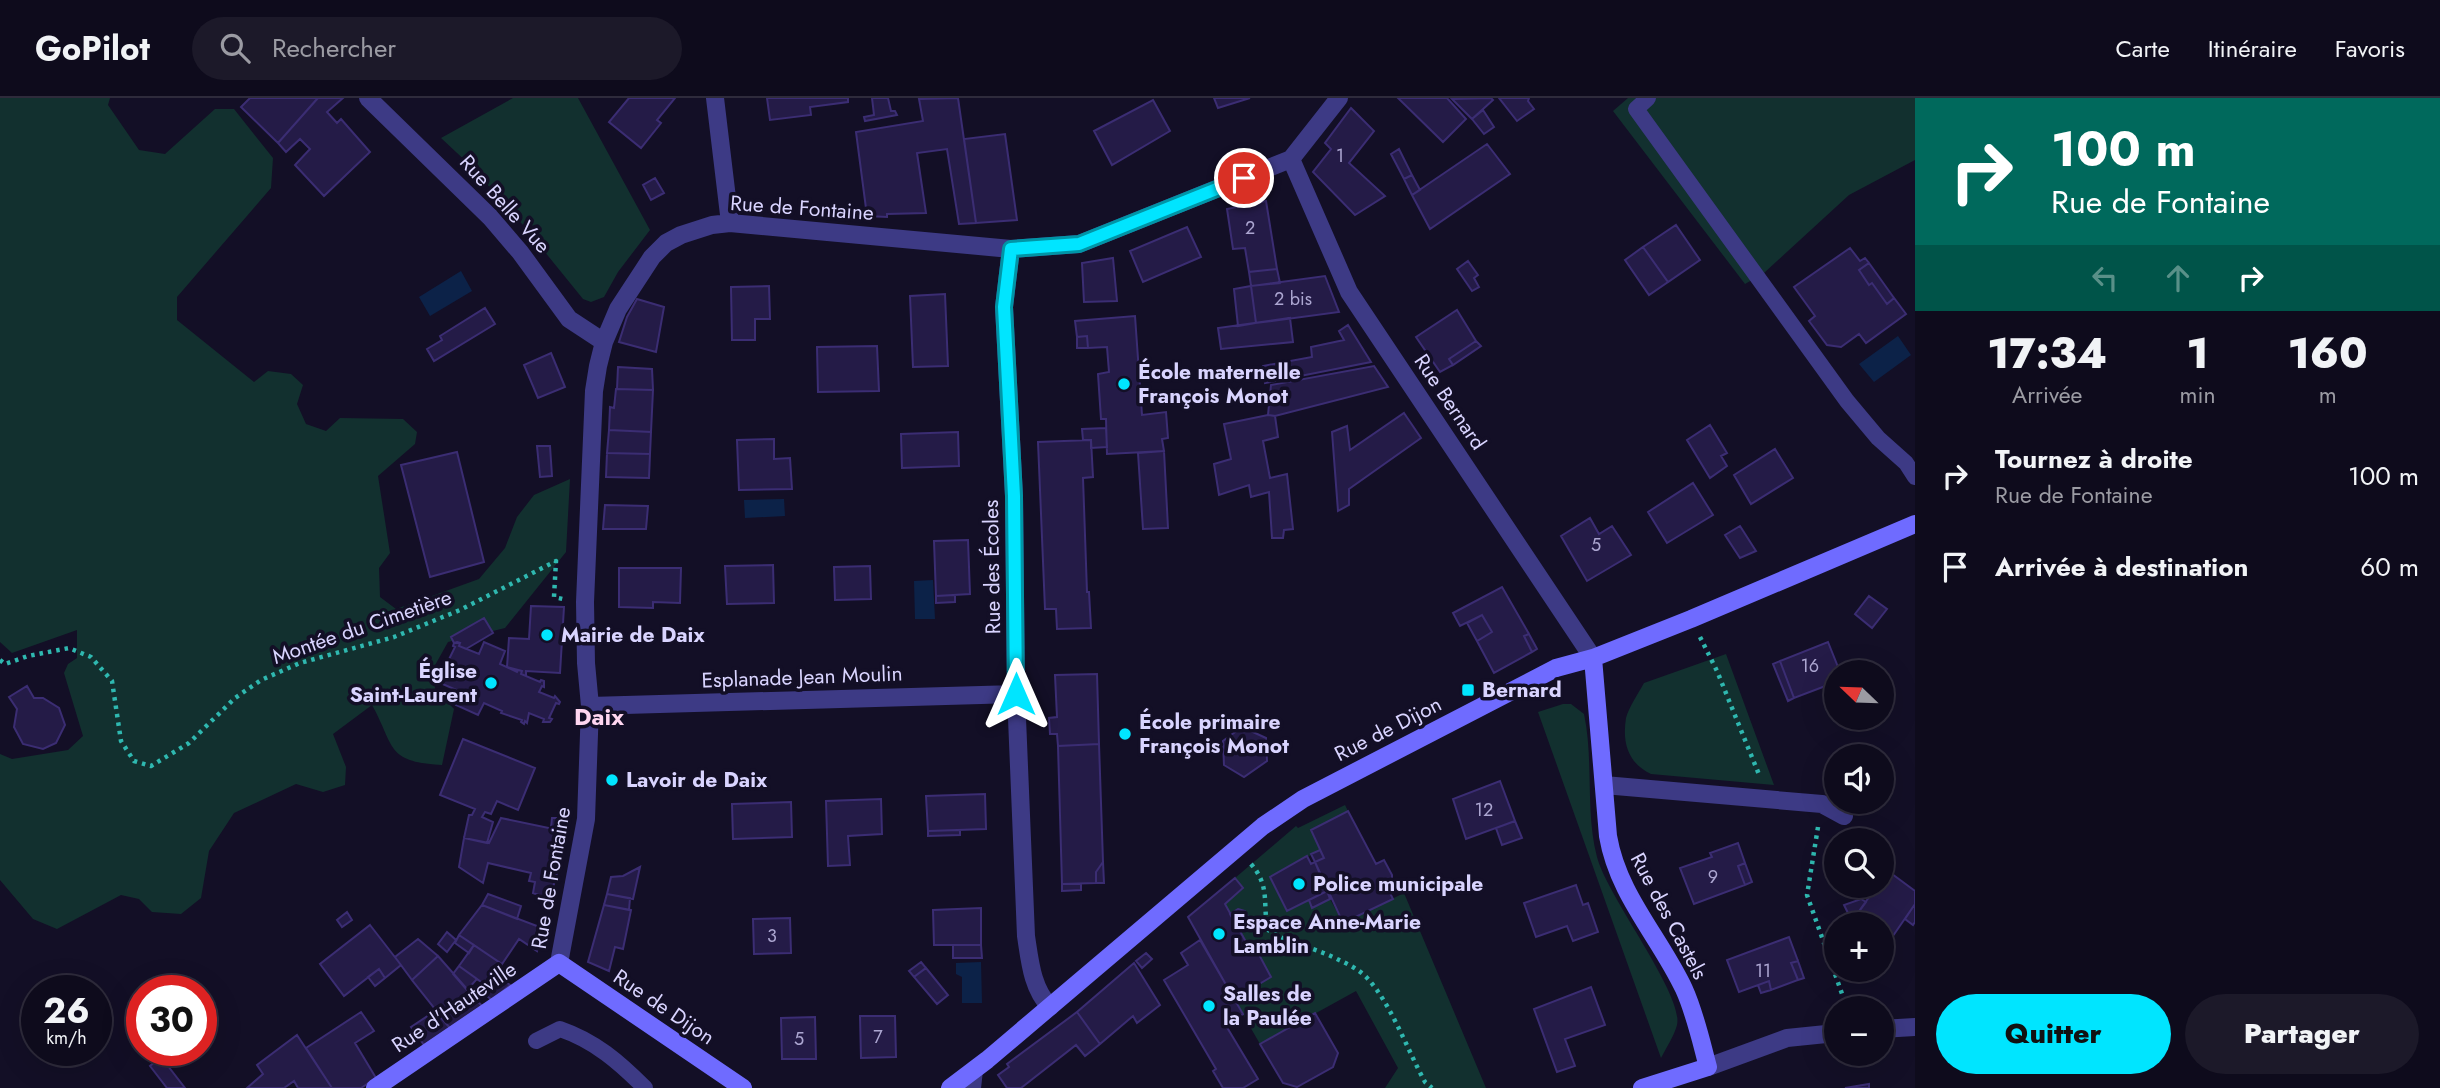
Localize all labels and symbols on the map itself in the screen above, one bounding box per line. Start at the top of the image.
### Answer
house number: 1 [1336,143,1344,169]
street label: Rue Belle Vue [453,148,558,260]
pin [1214,148,1274,208]
street label: Rue de Fontaine [729,188,875,228]
house number: 2 [1245,215,1255,241]
house number: 2 bis [1274,286,1312,312]
street label: Rue Bernard [1407,348,1493,456]
place label: École maternelle François Monot [1138,357,1301,411]
marker: École maternelle François Monot [1116,376,1132,392]
street label: Rue des Écoles [976,499,1008,635]
house number: 5 [1591,532,1601,558]
street label: Montée du Cimetière [268,582,456,672]
place label: Mairie de Daix [561,620,705,650]
marker: Mairie de Daix [539,627,555,643]
house number: 16 [1801,653,1819,679]
place label: Église Saint-Laurent [350,656,477,710]
position arrow [979,657,1053,731]
street label: Esplanade Jean Moulin [701,658,903,696]
north arrow [1824,660,1894,730]
marker: Église Saint-Laurent [483,675,499,691]
place label: Bernard [1482,675,1562,705]
marker: Bernard [1460,682,1476,698]
street label: Rue de Dijon [1329,689,1447,769]
district label: Daix [574,699,624,734]
place label: École primaire François Monot [1139,707,1289,761]
marker: École primaire François Monot [1117,726,1133,742]
place label: Lavoir de Daix [626,765,768,795]
marker: Lavoir de Daix [604,772,620,788]
house number: 12 [1475,797,1493,823]
street label: Rue de Fontaine [524,804,578,951]
street label: Rue des Castels [1623,847,1715,985]
house number: 9 [1708,864,1718,890]
place label: Police municipale [1313,869,1483,899]
marker: Police municipale [1291,876,1307,892]
place label: Espace Anne-Marie Lamblin [1233,907,1421,961]
house number: 3 [767,923,777,949]
marker: Espace Anne-Marie Lamblin [1211,926,1227,942]
street label: Rue d'Hauteville [386,954,523,1060]
house number: 11 [1755,958,1771,984]
street label: Rue de Dijon [607,962,721,1052]
speed limit sign: 30 [126,975,217,1066]
place label: Salles de la Paulée [1223,979,1312,1033]
marker: Salles de la Paulée [1201,998,1217,1014]
house number: 7 [873,1024,883,1050]
house number: 5 [794,1026,804,1052]

